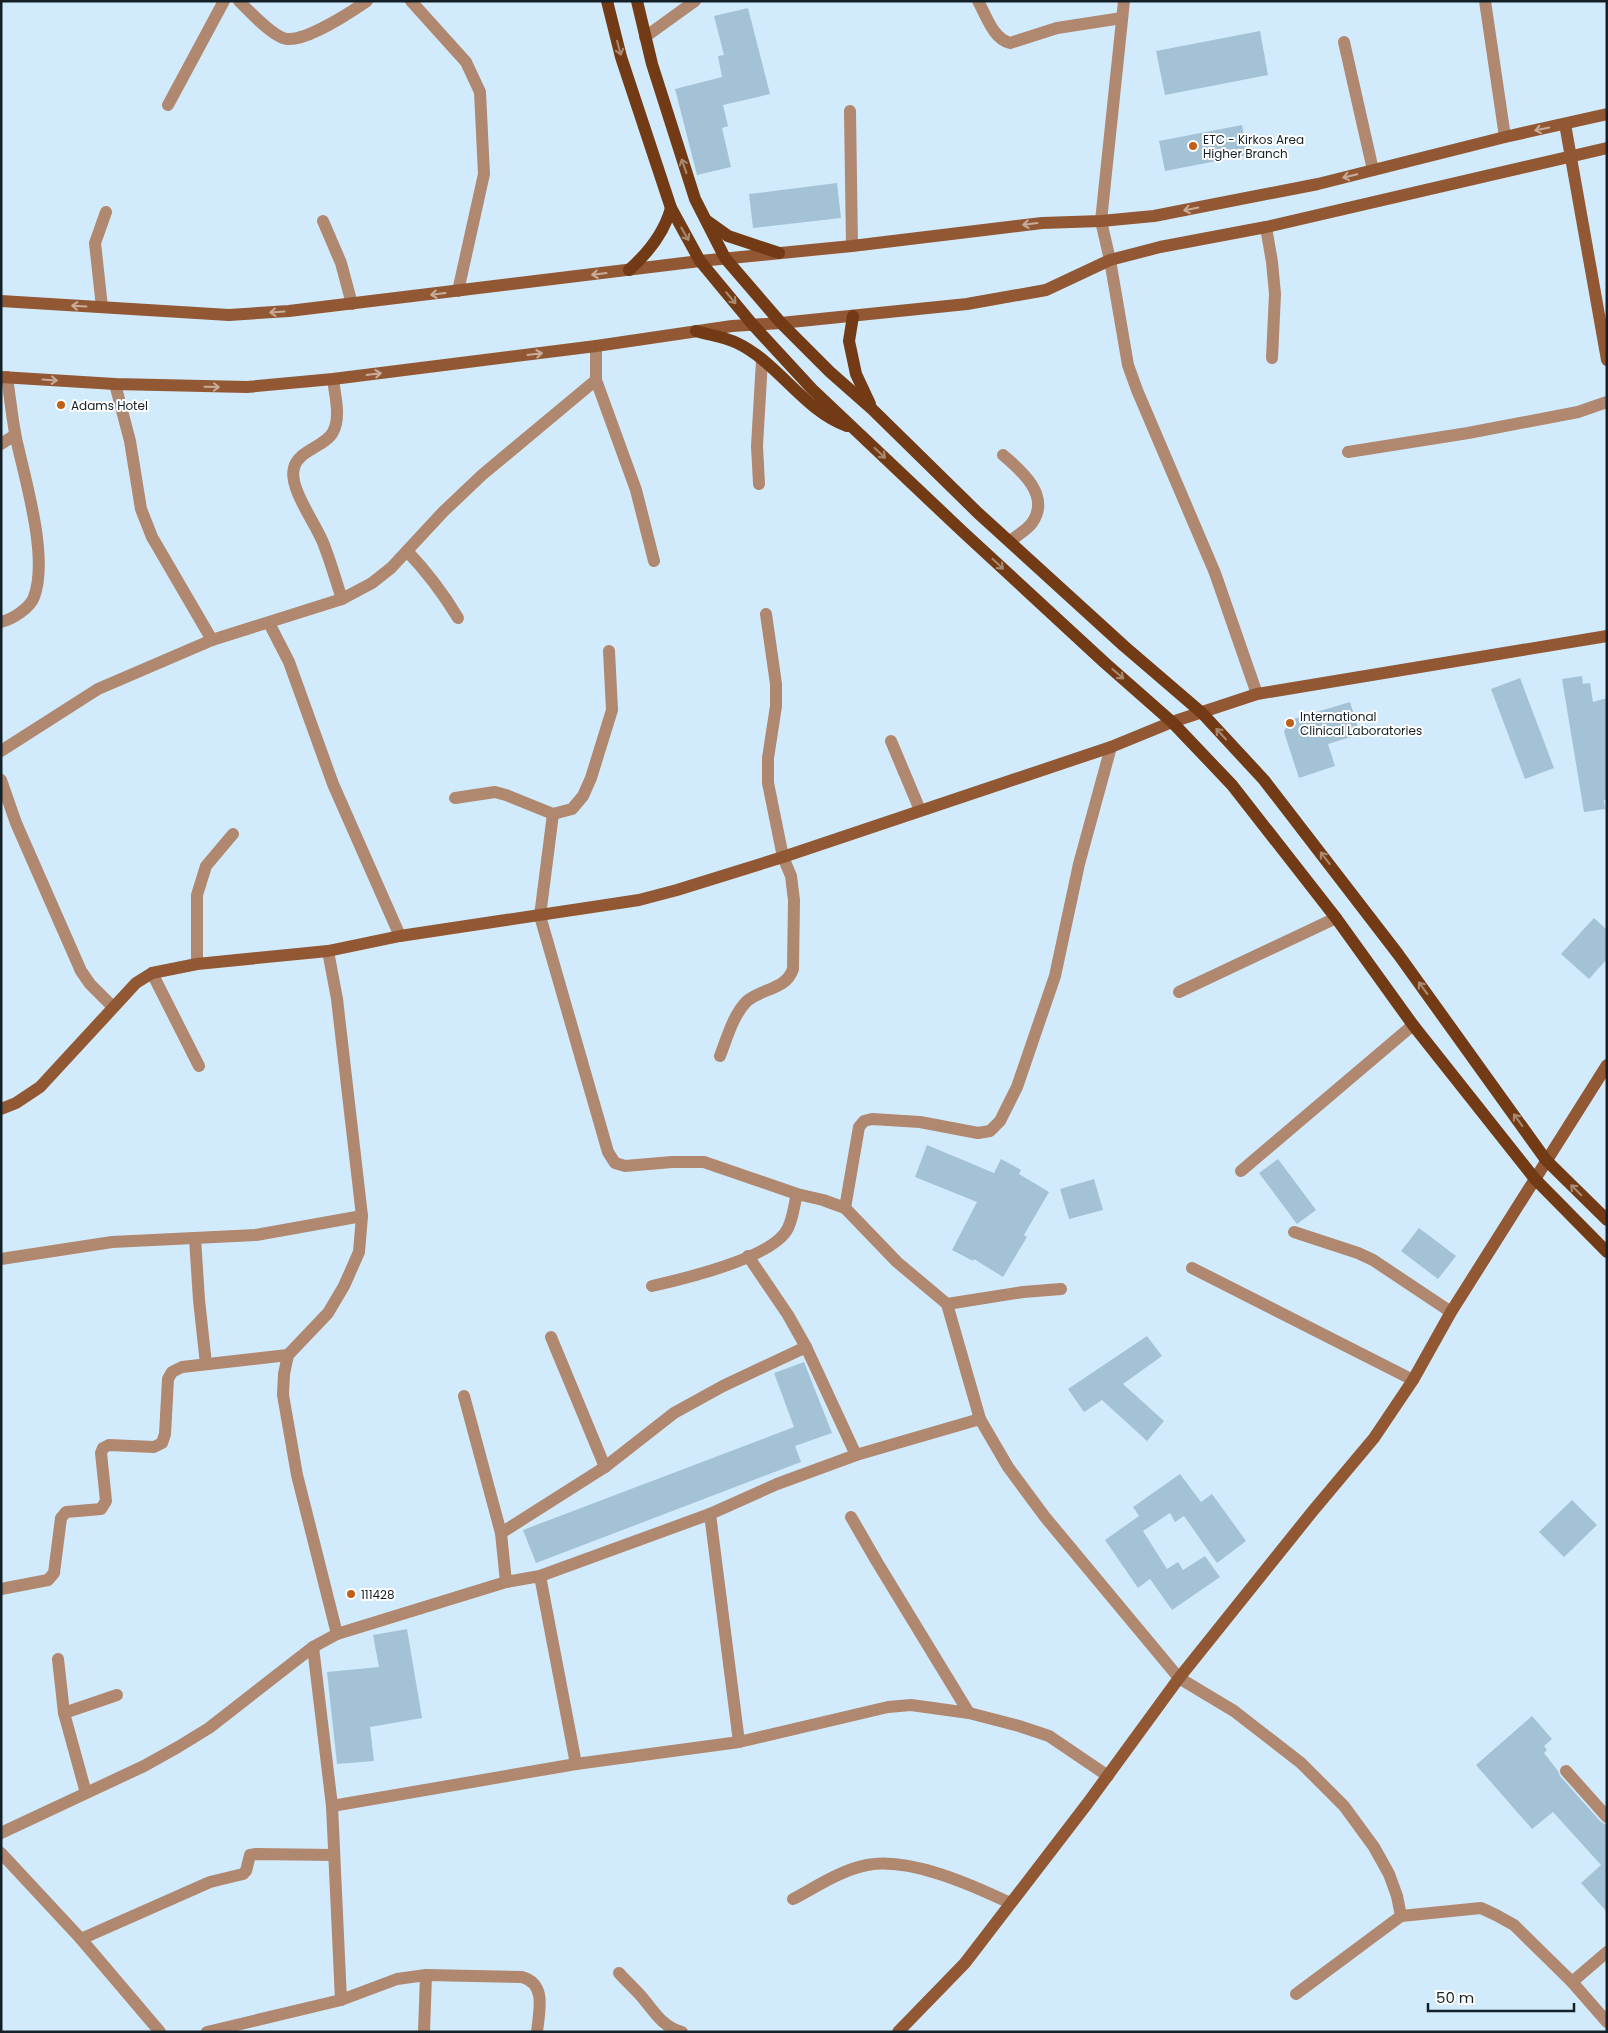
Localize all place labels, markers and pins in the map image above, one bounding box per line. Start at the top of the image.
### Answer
place label: ETC - Kirkos Area Higher Branch [1203,131,1304,162]
marker: ETC - Kirkos Area Higher Branch [1187,140,1199,152]
place label: Adams Hotel [71,397,148,414]
marker: Adams Hotel [55,399,67,411]
place label: International Clinical Laboratories [1300,708,1422,739]
marker: International Clinical Laboratories [1284,717,1296,729]
place label: 111428 [361,1586,395,1603]
marker: 111428 [345,1588,357,1600]

